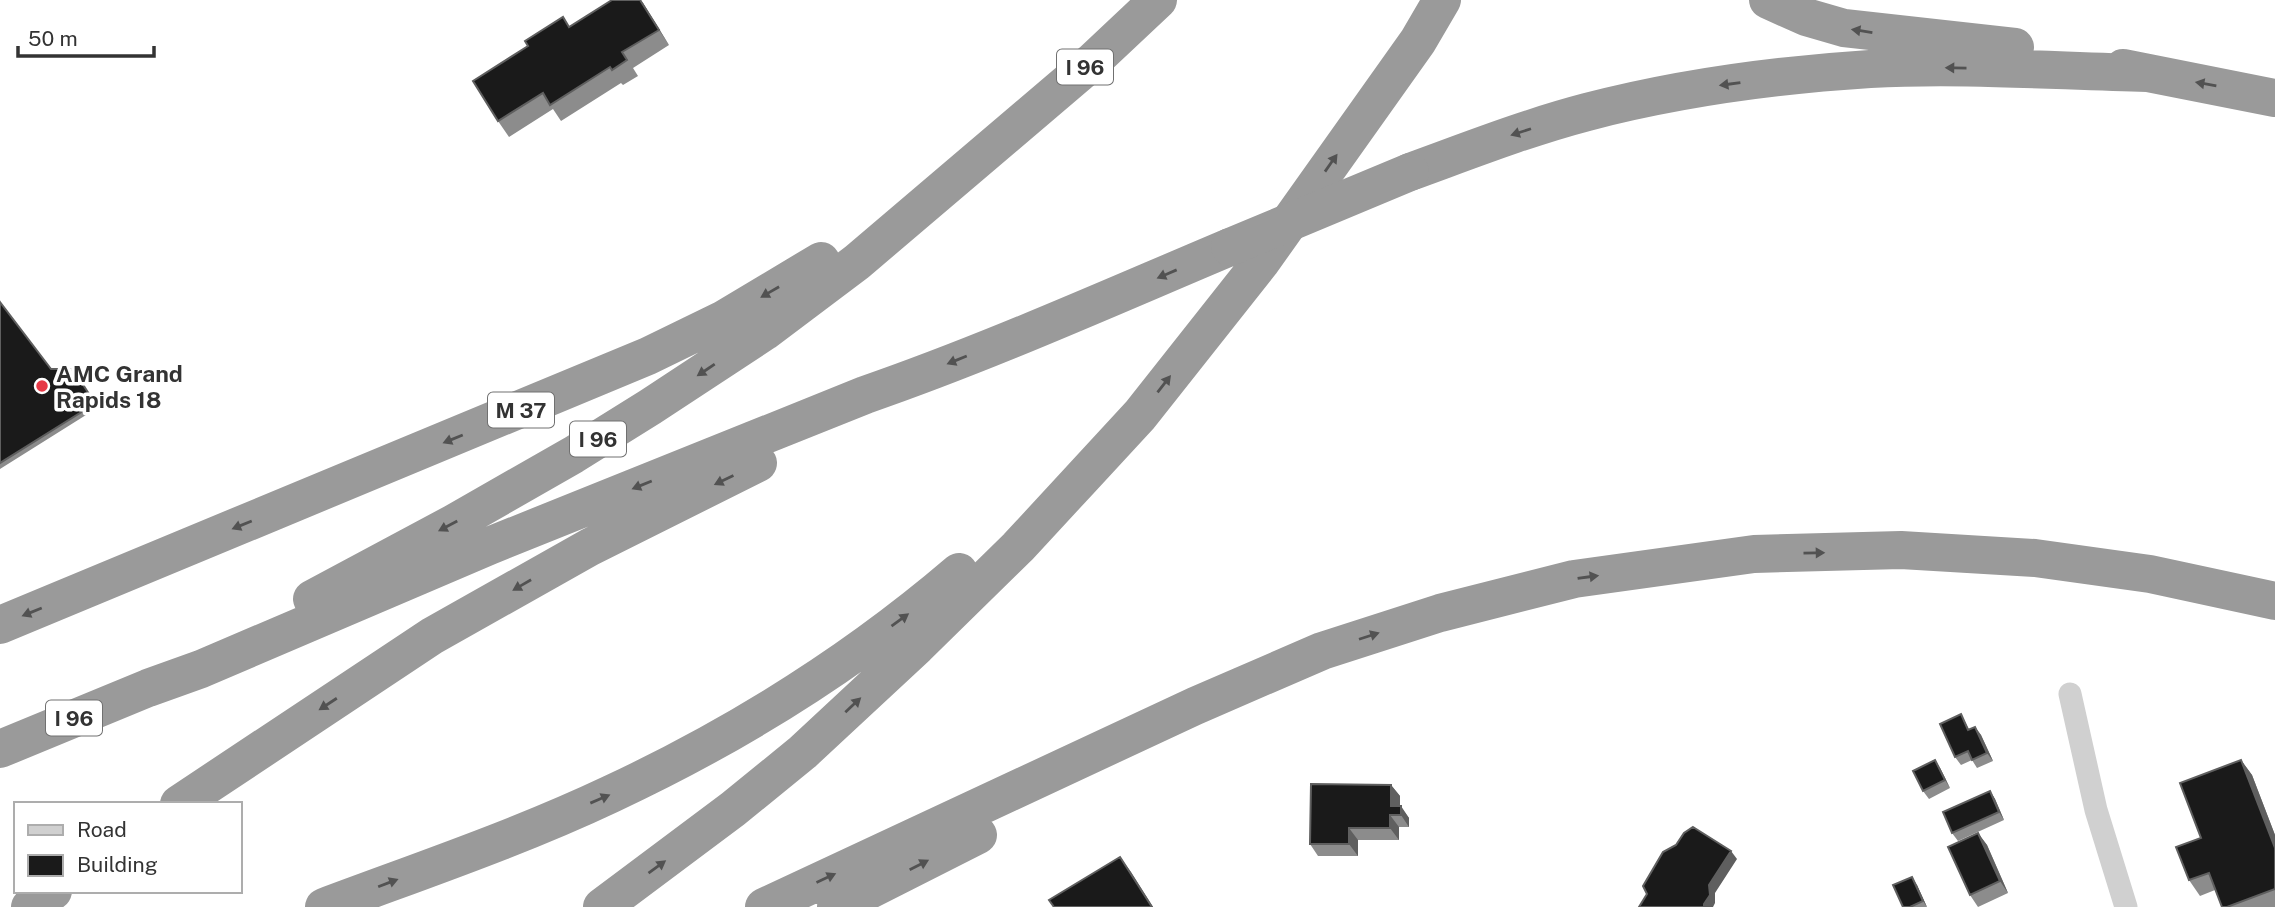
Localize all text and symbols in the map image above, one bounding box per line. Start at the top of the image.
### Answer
scale bar [18,14,154,58]
one-way arrow [1851,25,1873,36]
text: 50 m [28,26,78,51]
road number: I 96 [1057,50,1113,84]
one-way arrow [1945,63,1967,74]
one-way arrow [2195,78,2217,89]
one-way arrow [1719,79,1741,90]
one-way arrow [1511,127,1532,138]
one-way arrow [1324,154,1338,172]
one-way arrow [1156,268,1177,279]
one-way arrow [761,286,780,298]
one-way arrow [946,355,967,366]
place label: AMC Grand Rapids 18 [56,360,183,413]
one-way arrow [697,363,715,377]
one-way arrow [1157,376,1172,394]
marker: AMC Grand Rapids 18 [34,378,50,394]
road number: M 37 [488,392,554,428]
road number: I 96 [570,422,626,457]
one-way arrow [442,433,463,444]
one-way arrow [714,474,734,486]
one-way arrow [632,479,653,490]
one-way arrow [438,519,458,531]
one-way arrow [232,520,253,531]
one-way arrow [1803,547,1825,558]
one-way arrow [1577,571,1599,582]
one-way arrow [512,579,531,591]
one-way arrow [21,606,42,617]
one-way arrow [890,613,909,627]
one-way arrow [1359,630,1380,641]
one-way arrow [318,697,338,710]
one-way arrow [844,698,861,714]
road number: I 96 [46,700,102,736]
one-way arrow [589,793,610,804]
legend [14,802,242,893]
text: Road [77,817,127,842]
text: Building [77,852,158,877]
one-way arrow [648,860,666,874]
one-way arrow [909,860,929,871]
one-way arrow [816,872,836,884]
one-way arrow [378,877,399,888]

